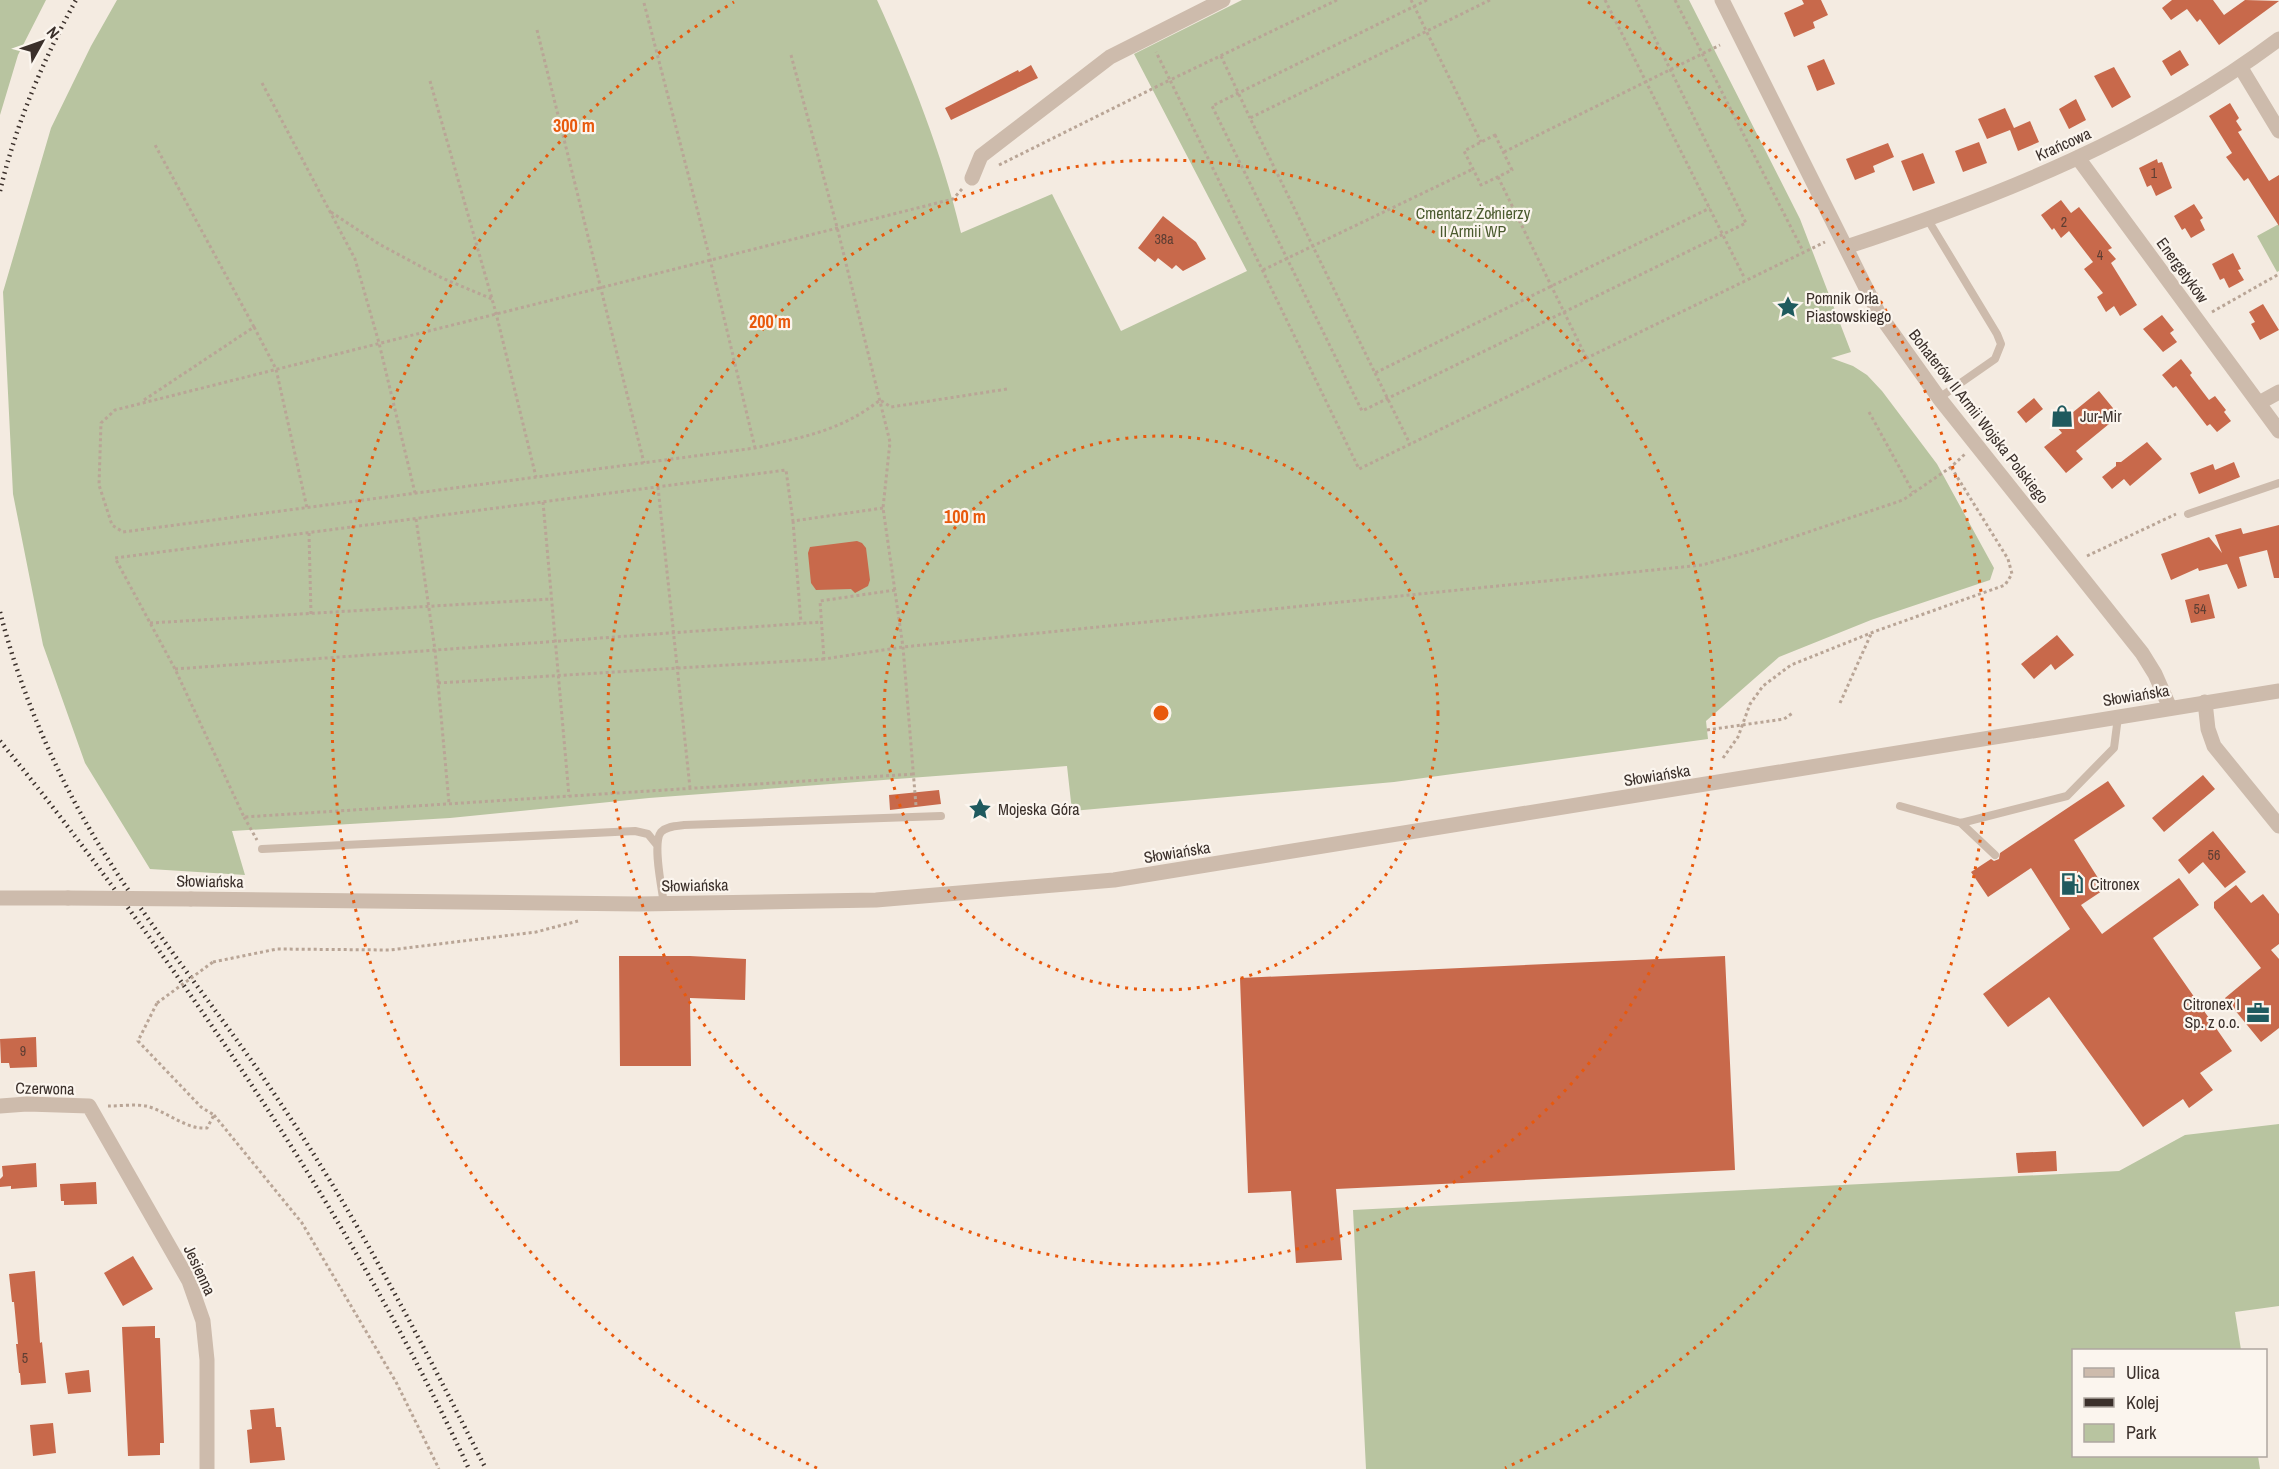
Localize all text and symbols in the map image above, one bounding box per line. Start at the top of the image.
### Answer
north arrow [12,12,72,72]
text: N [42,22,65,43]
text: 300 m [553,113,595,138]
street label: Krańcowa [2032,122,2095,166]
house number: 1 [2151,164,2158,182]
park label: Cmentarz Żołnierzy II Armii WP [1416,202,1531,242]
house number: 2 [2061,213,2067,231]
house number: 38a [1154,230,1174,248]
street label: Energetyków [2152,233,2214,308]
house number: 4 [2097,246,2104,264]
place label: Pomnik Orła Piastowskiego [1806,287,1891,327]
place icon: Pomnik Orła Piastowskiego [1775,294,1801,320]
text: 200 m [749,309,791,334]
street label: Bohaterów II Armii Wojska Polskiego [1904,324,2054,508]
shop icon: Jur-Mir [2049,403,2075,429]
place label: Jur-Mir [2080,405,2122,427]
text: 100 m [944,504,986,529]
house number: 54 [2194,600,2207,618]
street label: Słowiańska [2101,679,2172,711]
centre of rings [1151,703,1171,723]
street label: Słowiańska [1622,759,1693,791]
place icon: Mojeska Góra [967,796,993,822]
place label: Mojeska Góra [998,798,1080,820]
street label: Słowiańska [1142,836,1213,868]
house number: 56 [2208,846,2220,864]
street label: Słowiańska [176,869,244,893]
fuel station icon: Citronex [2059,871,2085,897]
street label: Słowiańska [661,873,729,897]
place label: Citronex [2090,873,2140,895]
place label: Citronex I Sp. z o.o. [2183,993,2240,1033]
office icon: Citronex I Sp. z o.o. [2245,1000,2271,1026]
house number: 9 [20,1042,26,1060]
street label: Czerwona [15,1076,75,1100]
street label: Jesienna [179,1241,222,1299]
house number: 5 [22,1349,28,1367]
legend [2072,1349,2267,1457]
text: Ulica [2126,1360,2160,1385]
text: Kolej [2126,1390,2159,1415]
text: Park [2126,1420,2157,1445]

